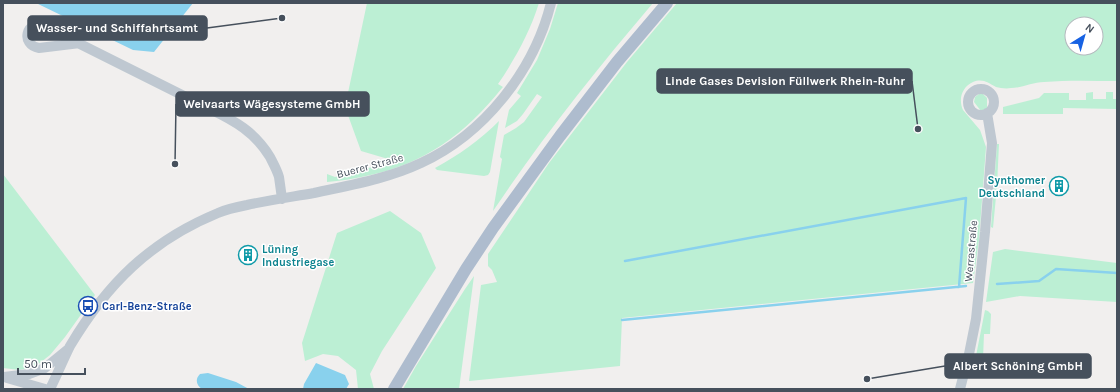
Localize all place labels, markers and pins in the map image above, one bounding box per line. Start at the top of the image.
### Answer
callout: Wasser- und Schiffahrtsamt [28,16,207,40]
callout: Linde Gases Devision Füllwerk Rhein-Ruhr [657,69,912,93]
callout: Welvaarts Wägesysteme GmbH [176,92,369,116]
place label: Synthomer Deutschland [979,174,1046,200]
building icon: Synthomer Deutschland [1048,175,1070,197]
place label: Lüning Industriegase [262,243,334,269]
building icon: Lüning Industriegase [237,244,259,266]
bus stop icon: Carl-Benz-Straße [77,295,99,317]
place label: Carl-Benz-Straße [102,300,192,313]
callout: Albert Schöning GmbH [945,354,1091,378]

